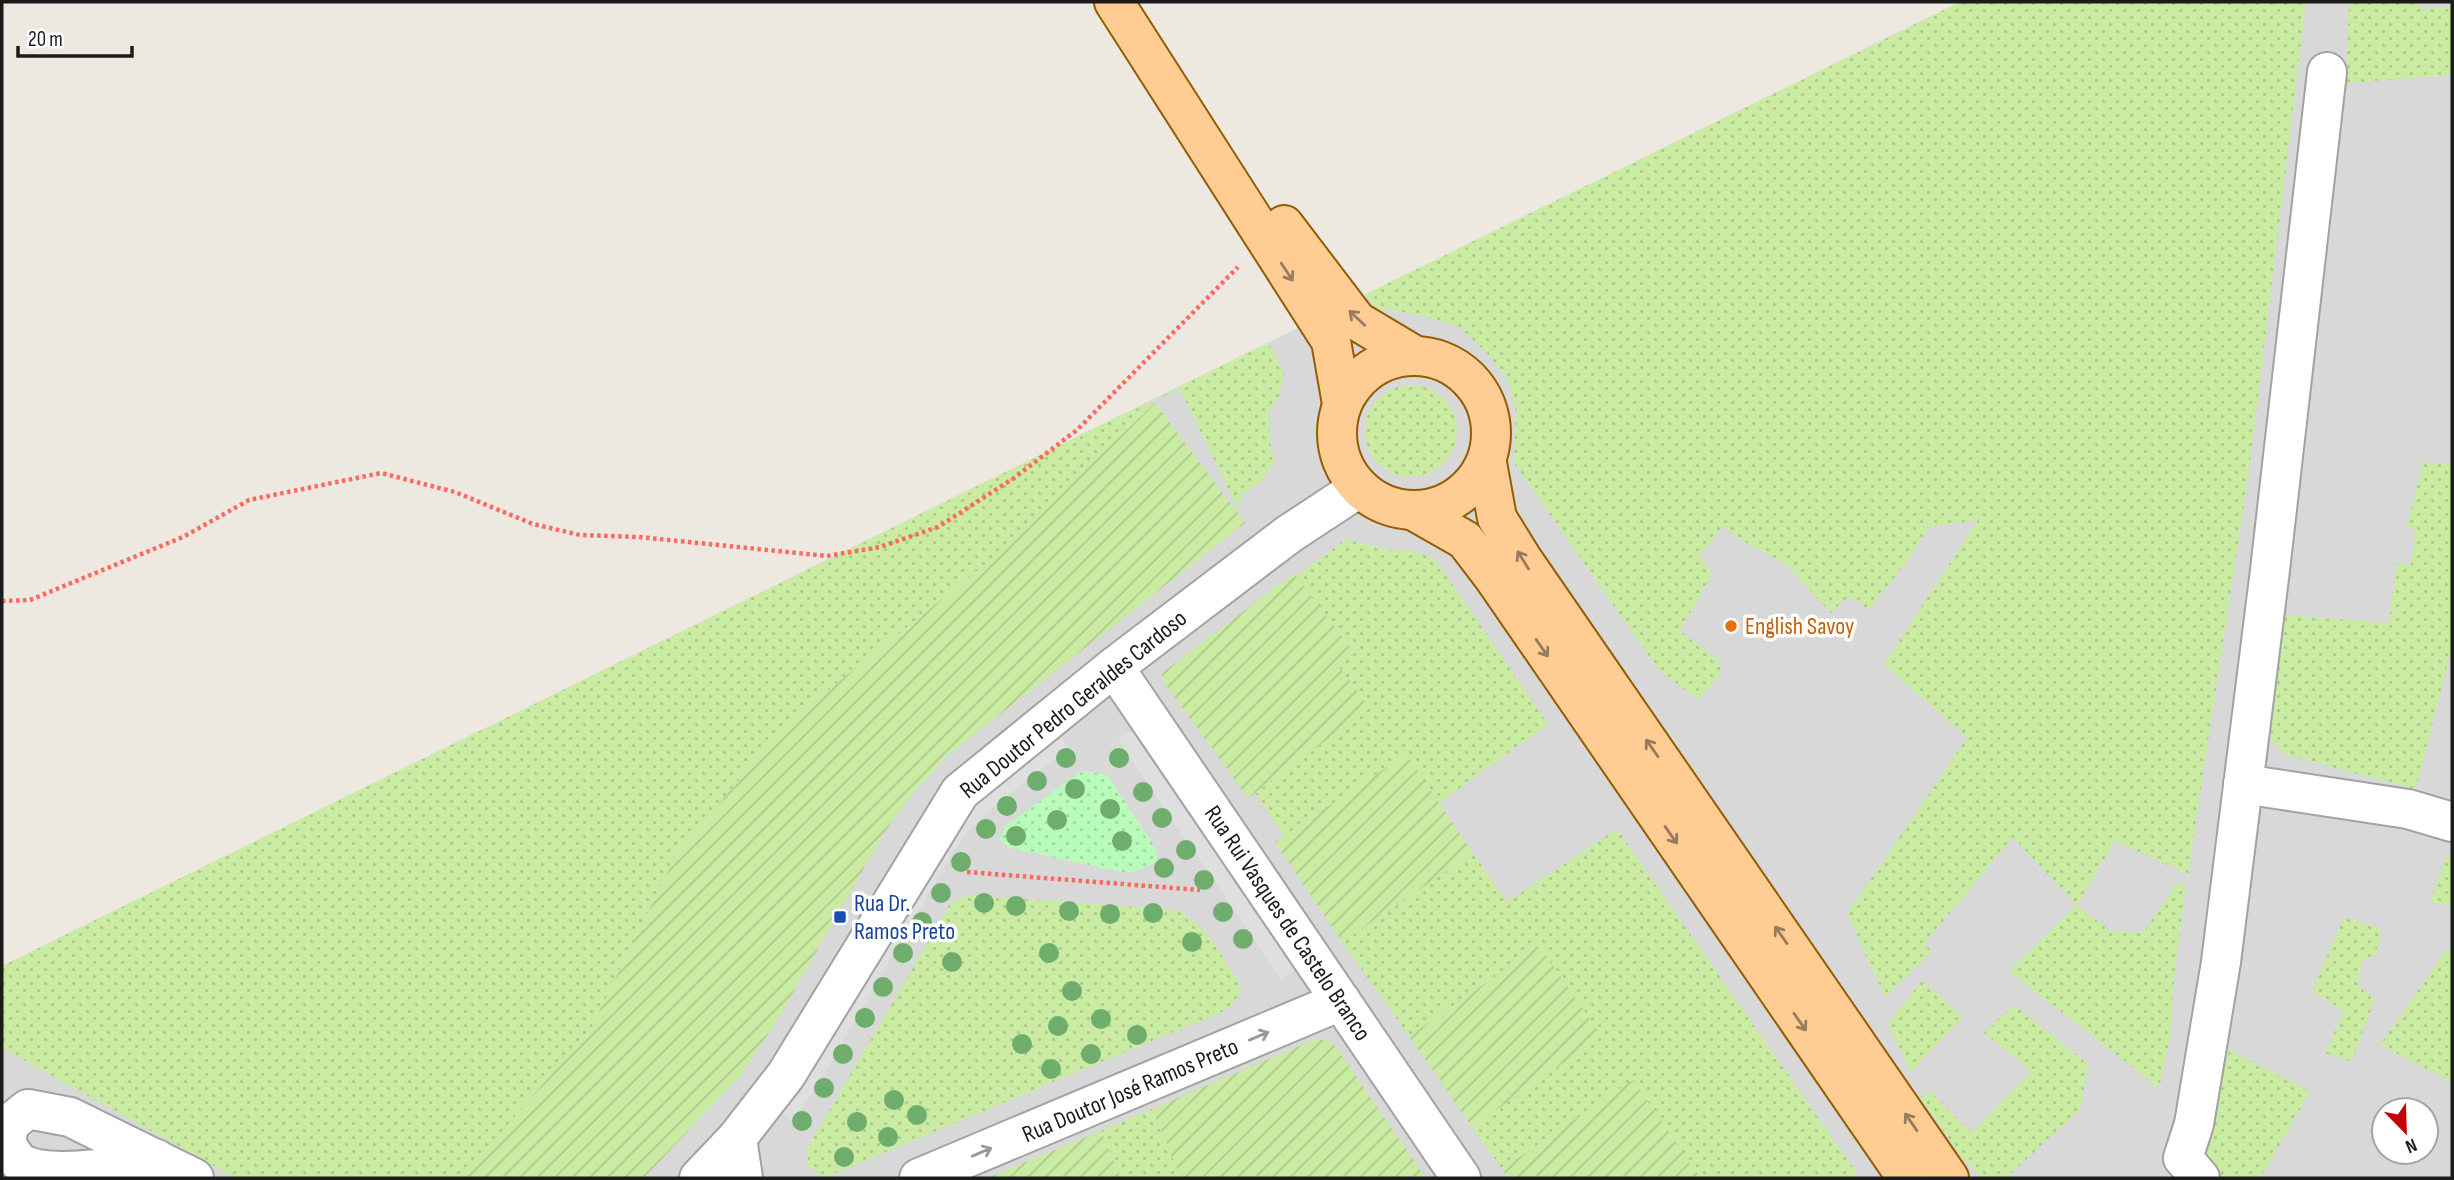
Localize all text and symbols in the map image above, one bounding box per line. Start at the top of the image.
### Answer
scale bar [18,14,131,58]
text: 20 m [28,27,63,52]
one-way arrow [1279,262,1294,281]
one-way arrow [1349,310,1367,327]
one-way arrow [1516,551,1531,570]
street label: Rua Doutor Pedro Geraldes Cardoso [954,604,1193,805]
place label: English Savoy [1745,612,1854,641]
marker: English Savoy [1723,618,1739,634]
one-way arrow [1535,638,1549,657]
one-way arrow [1645,739,1659,758]
street label: Rua Rui Vasques de Castelo Branco [1198,800,1377,1046]
one-way arrow [1664,825,1678,844]
place label: Rua Dr. Ramos Preto [854,889,955,946]
marker: Rua Dr. Ramos Preto [832,909,848,925]
one-way arrow [1774,926,1788,945]
one-way arrow [1793,1012,1807,1032]
one-way arrow [1248,1029,1270,1042]
street label: Rua Doutor José Ramos Preto [1018,1032,1243,1149]
north arrow [2370,1096,2440,1166]
one-way arrow [1904,1113,1918,1132]
text: N [2402,1133,2420,1158]
one-way arrow [970,1145,992,1158]

